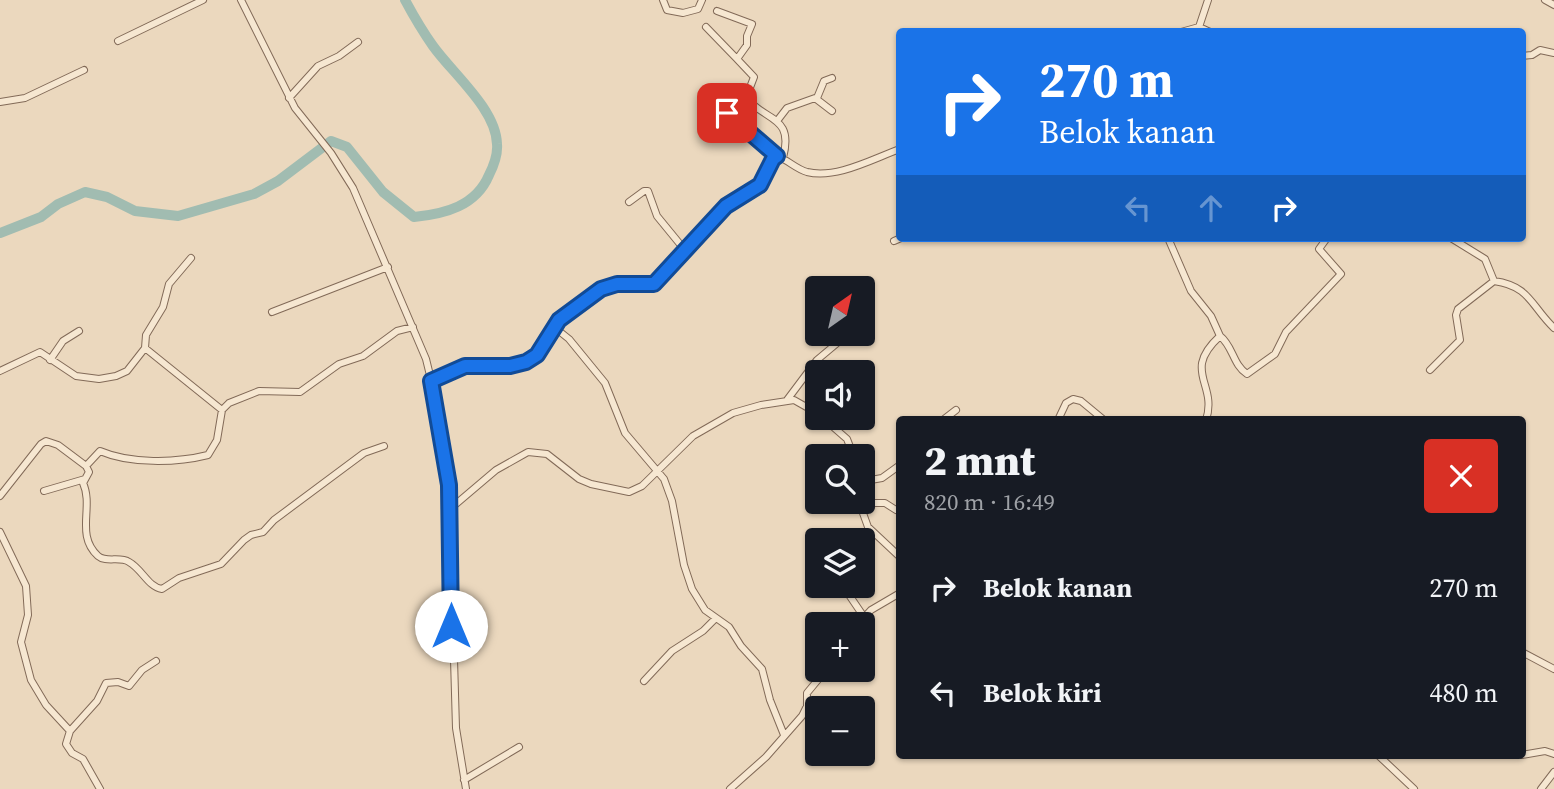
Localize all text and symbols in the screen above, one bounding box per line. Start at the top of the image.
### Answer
text: 270 m [1039,46,1174,113]
icon: right [924,56,1015,147]
pin [697,83,757,143]
icon: arrive [708,94,746,132]
text: Belok kanan [1039,110,1215,154]
icon: left [1119,189,1157,227]
icon: ahead [1192,189,1230,227]
icon: right [1265,189,1303,227]
north arrow [805,276,875,346]
map controls [805,276,875,766]
button: sound [805,360,875,430]
text: 2 mnt [924,431,1035,489]
button: close [1424,439,1498,513]
button: search [805,444,875,514]
text: 820 m · 16:49 [924,486,1055,518]
button: layers [805,528,875,598]
icon: right [924,569,962,607]
text: Belok kanan [983,570,1132,606]
text: 270 m [1430,570,1498,606]
position arrow [414,589,488,663]
button: + [805,612,875,682]
icon: left [924,674,962,712]
text: Belok kiri [983,675,1101,711]
text: 480 m [1430,675,1498,711]
button: − [805,696,875,766]

